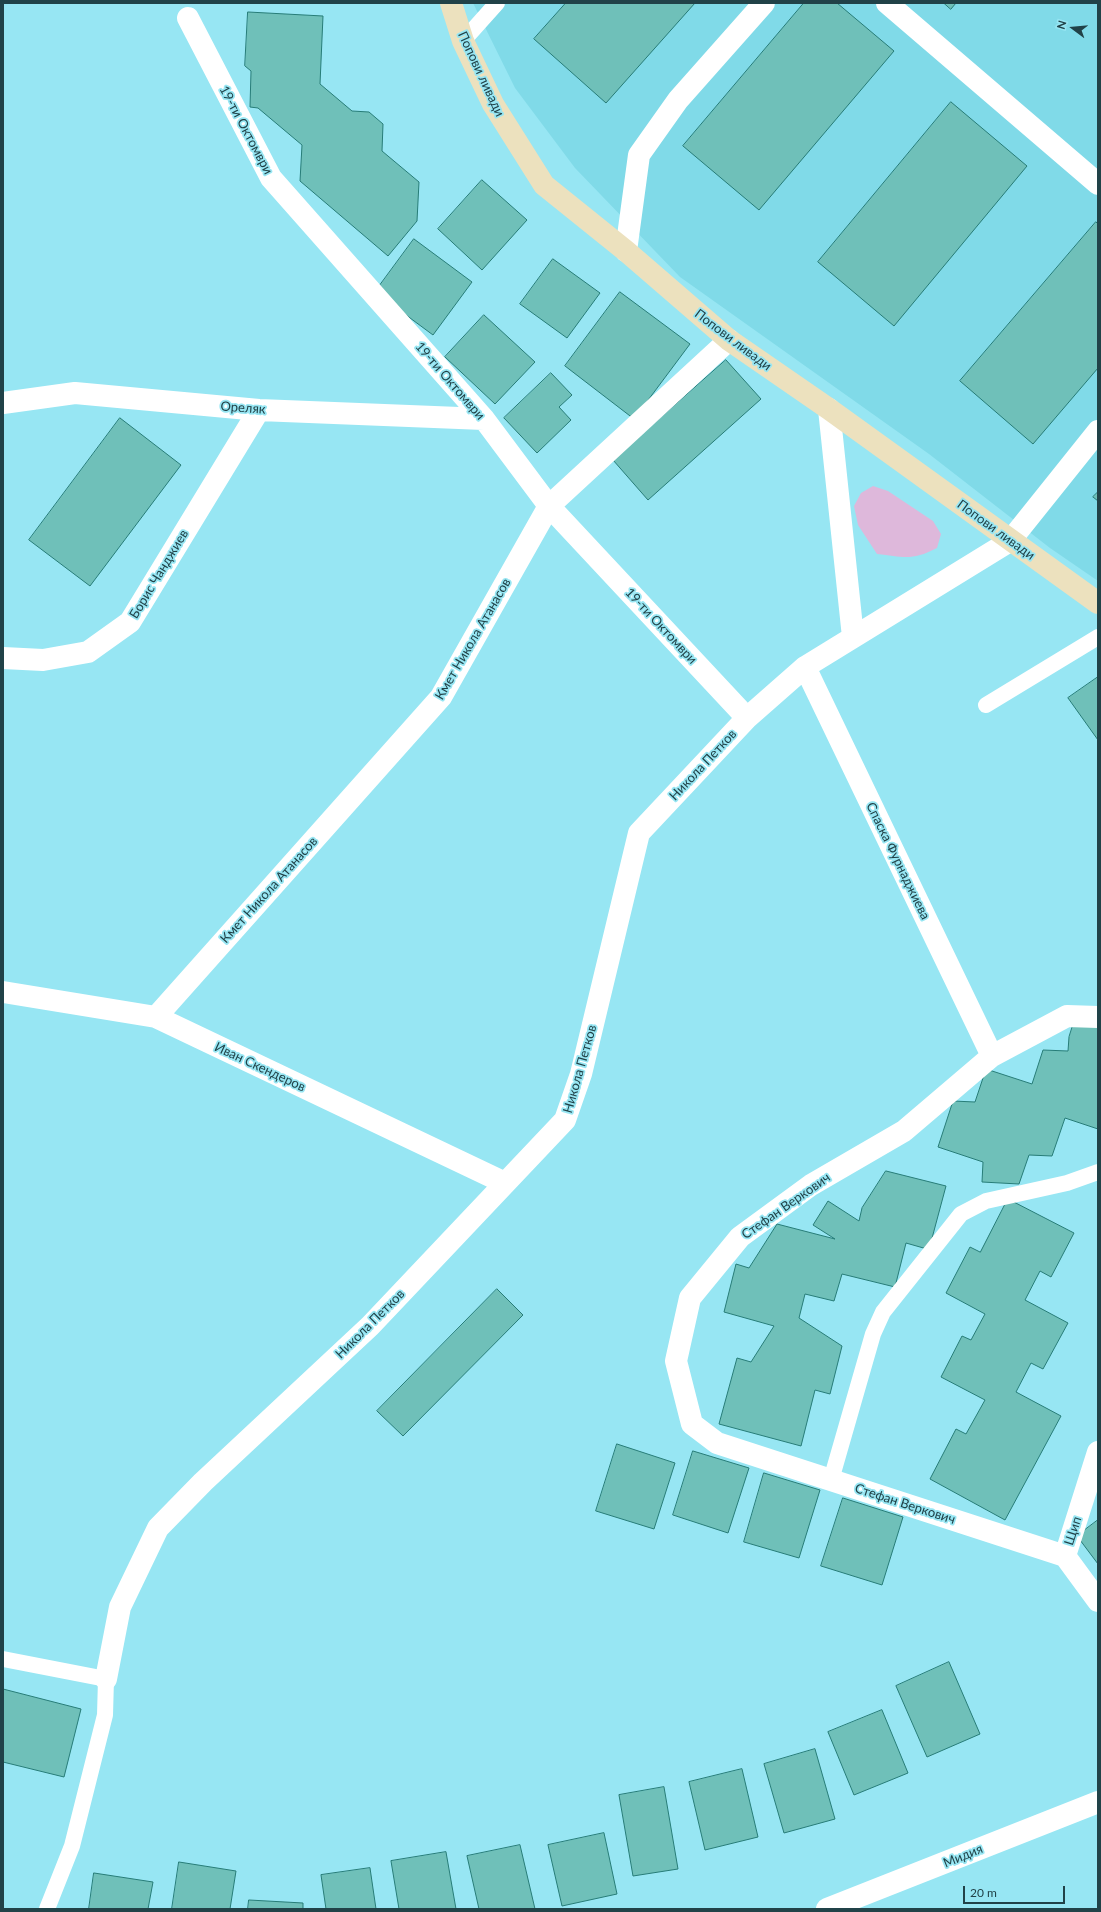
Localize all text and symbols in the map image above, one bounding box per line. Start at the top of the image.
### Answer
north arrow [1053,8,1093,48]
text: N [1054,19,1068,30]
street label: Попови ливади [454,29,508,119]
street label: 19-ти Октомври [216,83,276,177]
street label: Попови ливади [691,306,775,374]
street label: 19-ти Октомври [412,339,488,423]
street label: Ореляк [220,399,266,417]
street label: Попови ливади [954,497,1038,563]
street label: Борис Чанджиев [126,527,192,621]
street label: Кмет Никола Атанасов [432,576,514,702]
street label: 19-ти Октомври [622,585,700,667]
street label: Никола Петков [666,726,740,804]
street label: Спаска Фурнаджиева [863,800,933,922]
street label: Кмет Никола Атанасов [217,834,321,946]
street label: Никола Петков [560,1023,600,1115]
street label: Иван Скендеров [212,1039,308,1095]
street label: Стефан Веркович [739,1170,833,1242]
street label: Никола Петков [332,1286,408,1362]
street label: Стефан Веркович [853,1480,957,1528]
street label: Щип [1061,1515,1085,1547]
street label: Мидия [941,1841,985,1871]
scale bar [965,1878,1067,1904]
text: 20 m [970,1885,997,1900]

